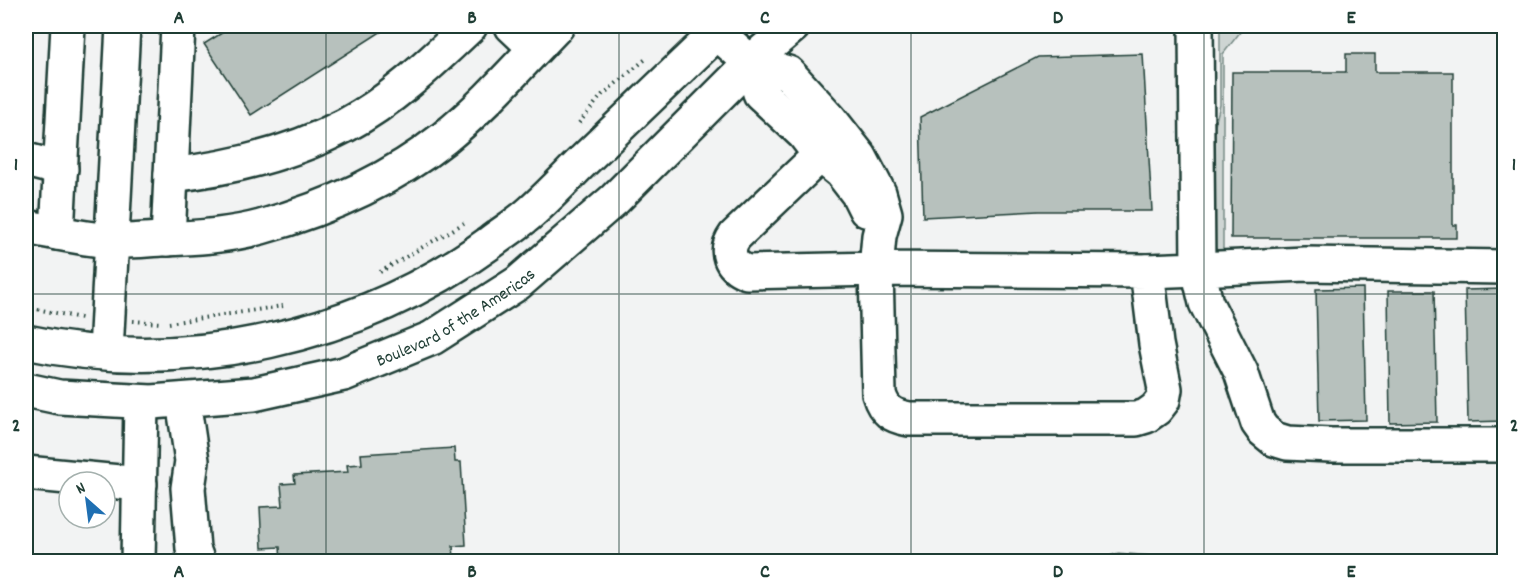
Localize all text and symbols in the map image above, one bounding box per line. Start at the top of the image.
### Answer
text: A [174,5,185,33]
text: B [467,5,477,33]
text: C [760,5,770,33]
text: D [1053,5,1064,33]
text: E [1346,5,1356,33]
text: 1 [14,152,18,180]
text: 1 [1512,152,1516,180]
street label: Boulevard of the Americas [373,263,542,375]
text: 2 [12,413,20,441]
text: 2 [1510,413,1518,441]
north arrow [57,470,117,530]
text: N [72,477,90,501]
text: A [174,559,185,587]
text: B [467,559,477,587]
text: C [760,559,770,587]
text: D [1053,559,1064,587]
text: E [1346,559,1356,587]

